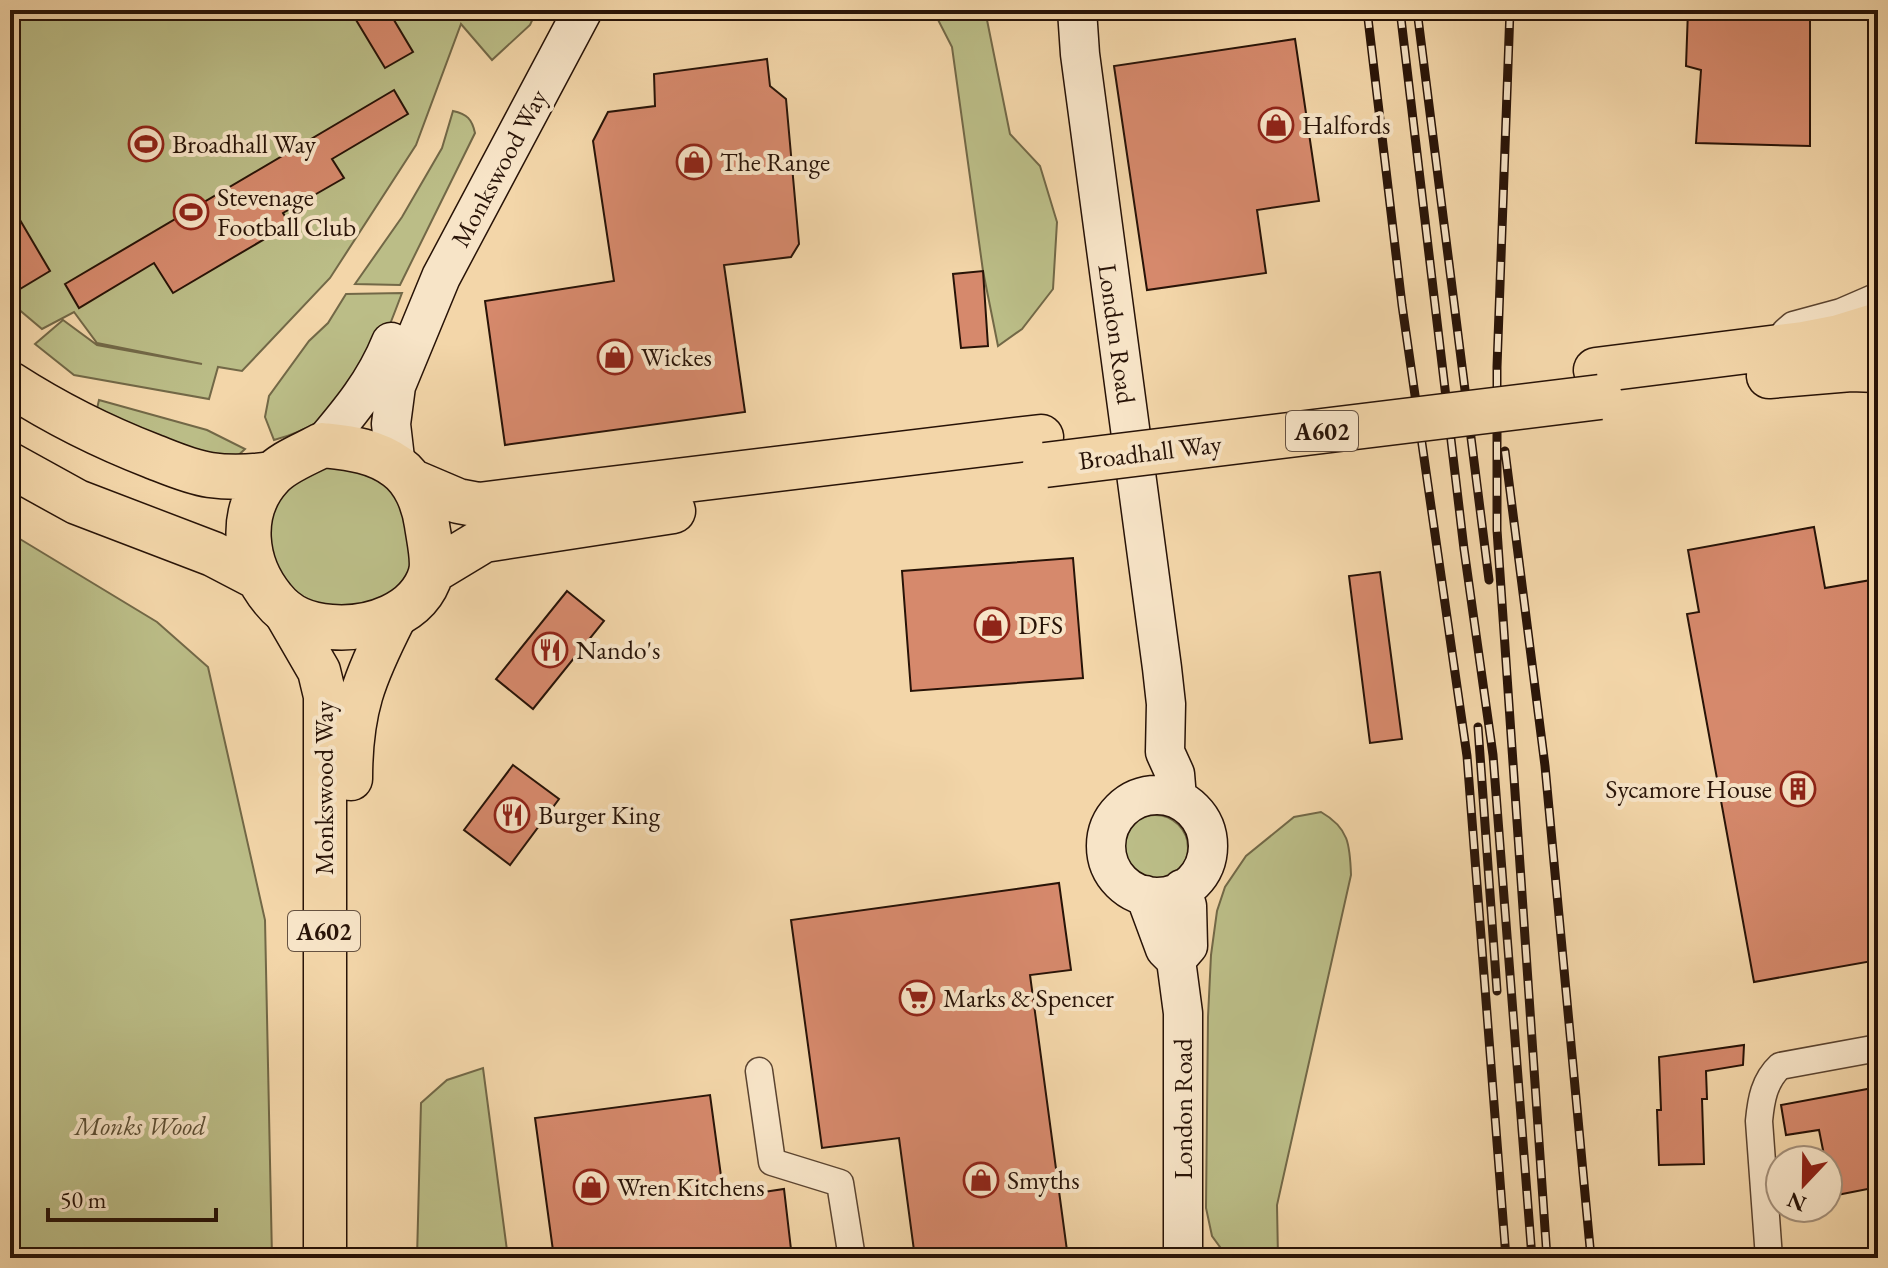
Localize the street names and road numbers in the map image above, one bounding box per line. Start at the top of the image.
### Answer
street label: Monkswood Way [443,83,555,253]
street label: London Road [1090,262,1144,407]
road number: A602 [1286,411,1358,451]
street label: Broadhall Way [1076,426,1224,478]
street label: Monkswood Way [307,700,341,875]
road number: A602 [288,911,360,951]
street label: London Road [1166,1038,1200,1180]

